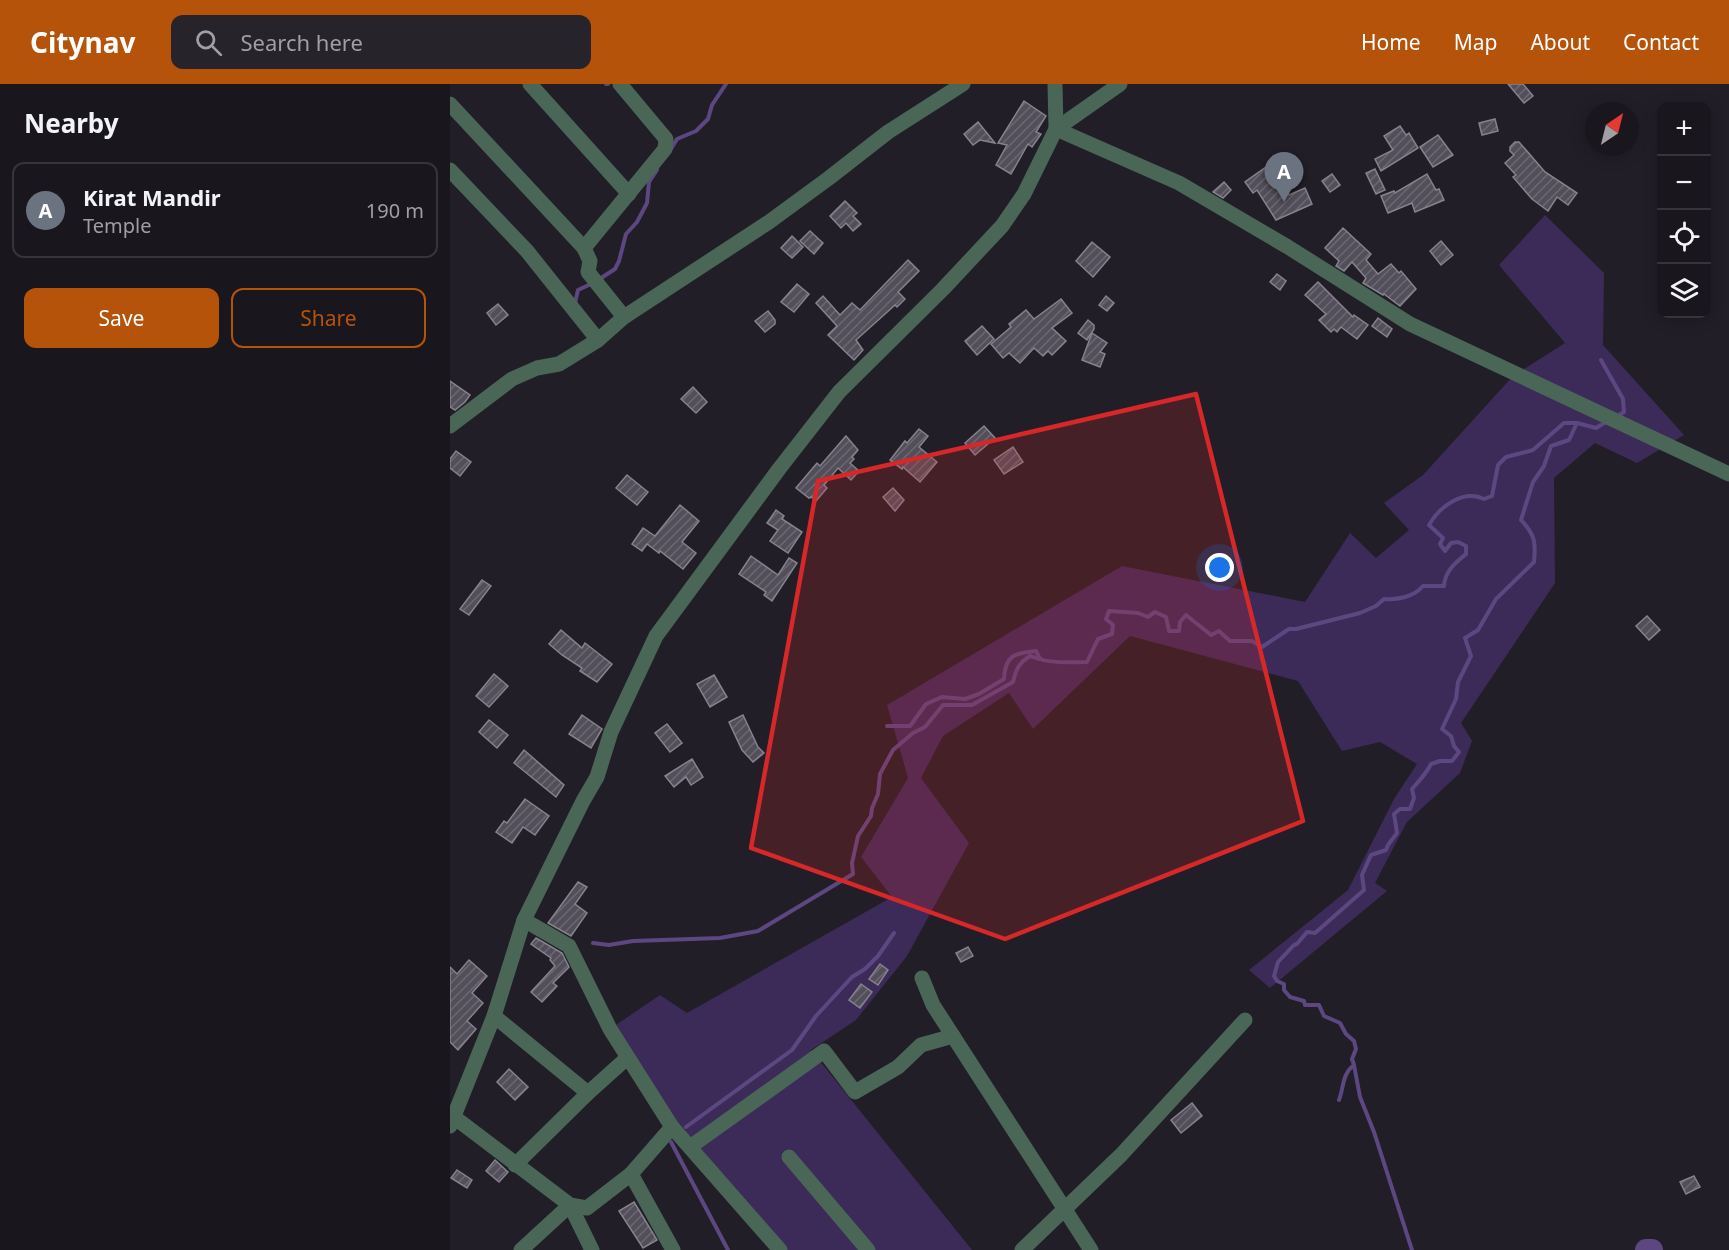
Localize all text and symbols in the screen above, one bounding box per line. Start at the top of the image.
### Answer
search box [171,15,591,69]
text: Citynav [30,23,135,61]
icon: search [192,26,225,59]
text: Search here [240,27,363,57]
text: Home [1361,28,1421,56]
text: Map [1454,28,1497,56]
text: About [1530,28,1590,56]
text: Contact [1623,28,1699,56]
north arrow [1585,102,1639,156]
map controls [1657,102,1711,318]
button: + [1657,102,1711,156]
text: Nearby [24,105,119,141]
pin: A [1264,152,1304,202]
button: − [1657,156,1711,210]
text: Kirat Mandir [83,182,221,212]
text: A [39,197,52,224]
text: 190 m [366,197,424,224]
button: locate [1657,210,1711,264]
text: Temple [83,212,151,239]
button: layers [1657,264,1711,318]
button: Save [24,288,219,348]
button: Share [231,288,426,348]
your location [1205,553,1234,582]

